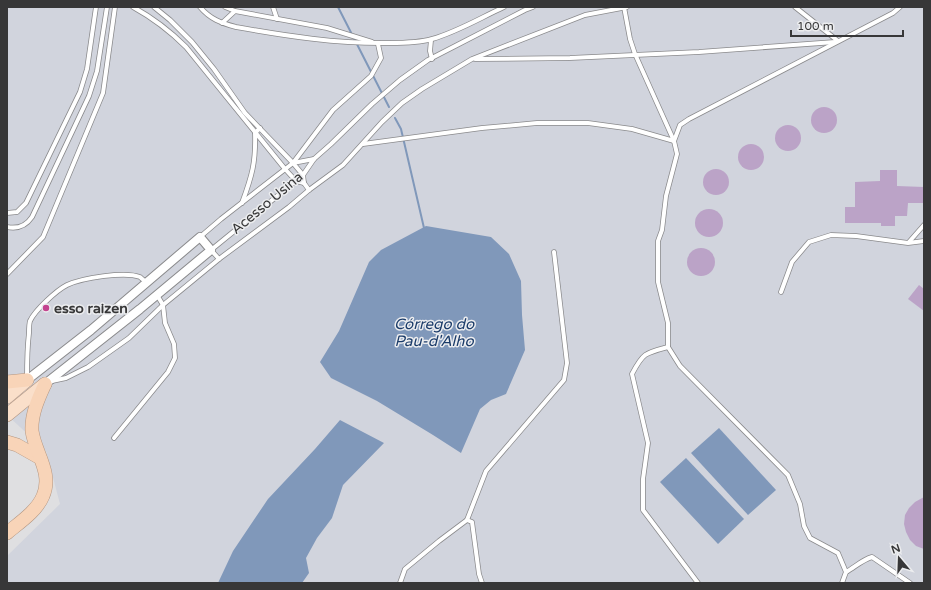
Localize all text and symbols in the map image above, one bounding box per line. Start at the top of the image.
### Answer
scale bar [791,12,903,38]
text: 100 m [797,19,834,33]
street label: Acesso Usina [228,168,306,238]
place label: esso raizen [54,300,128,317]
marker: esso raizen [41,303,51,313]
water label: Córrego do Pau-d'Alho [394,315,475,350]
north arrow [879,538,919,578]
text: N [890,541,902,557]

